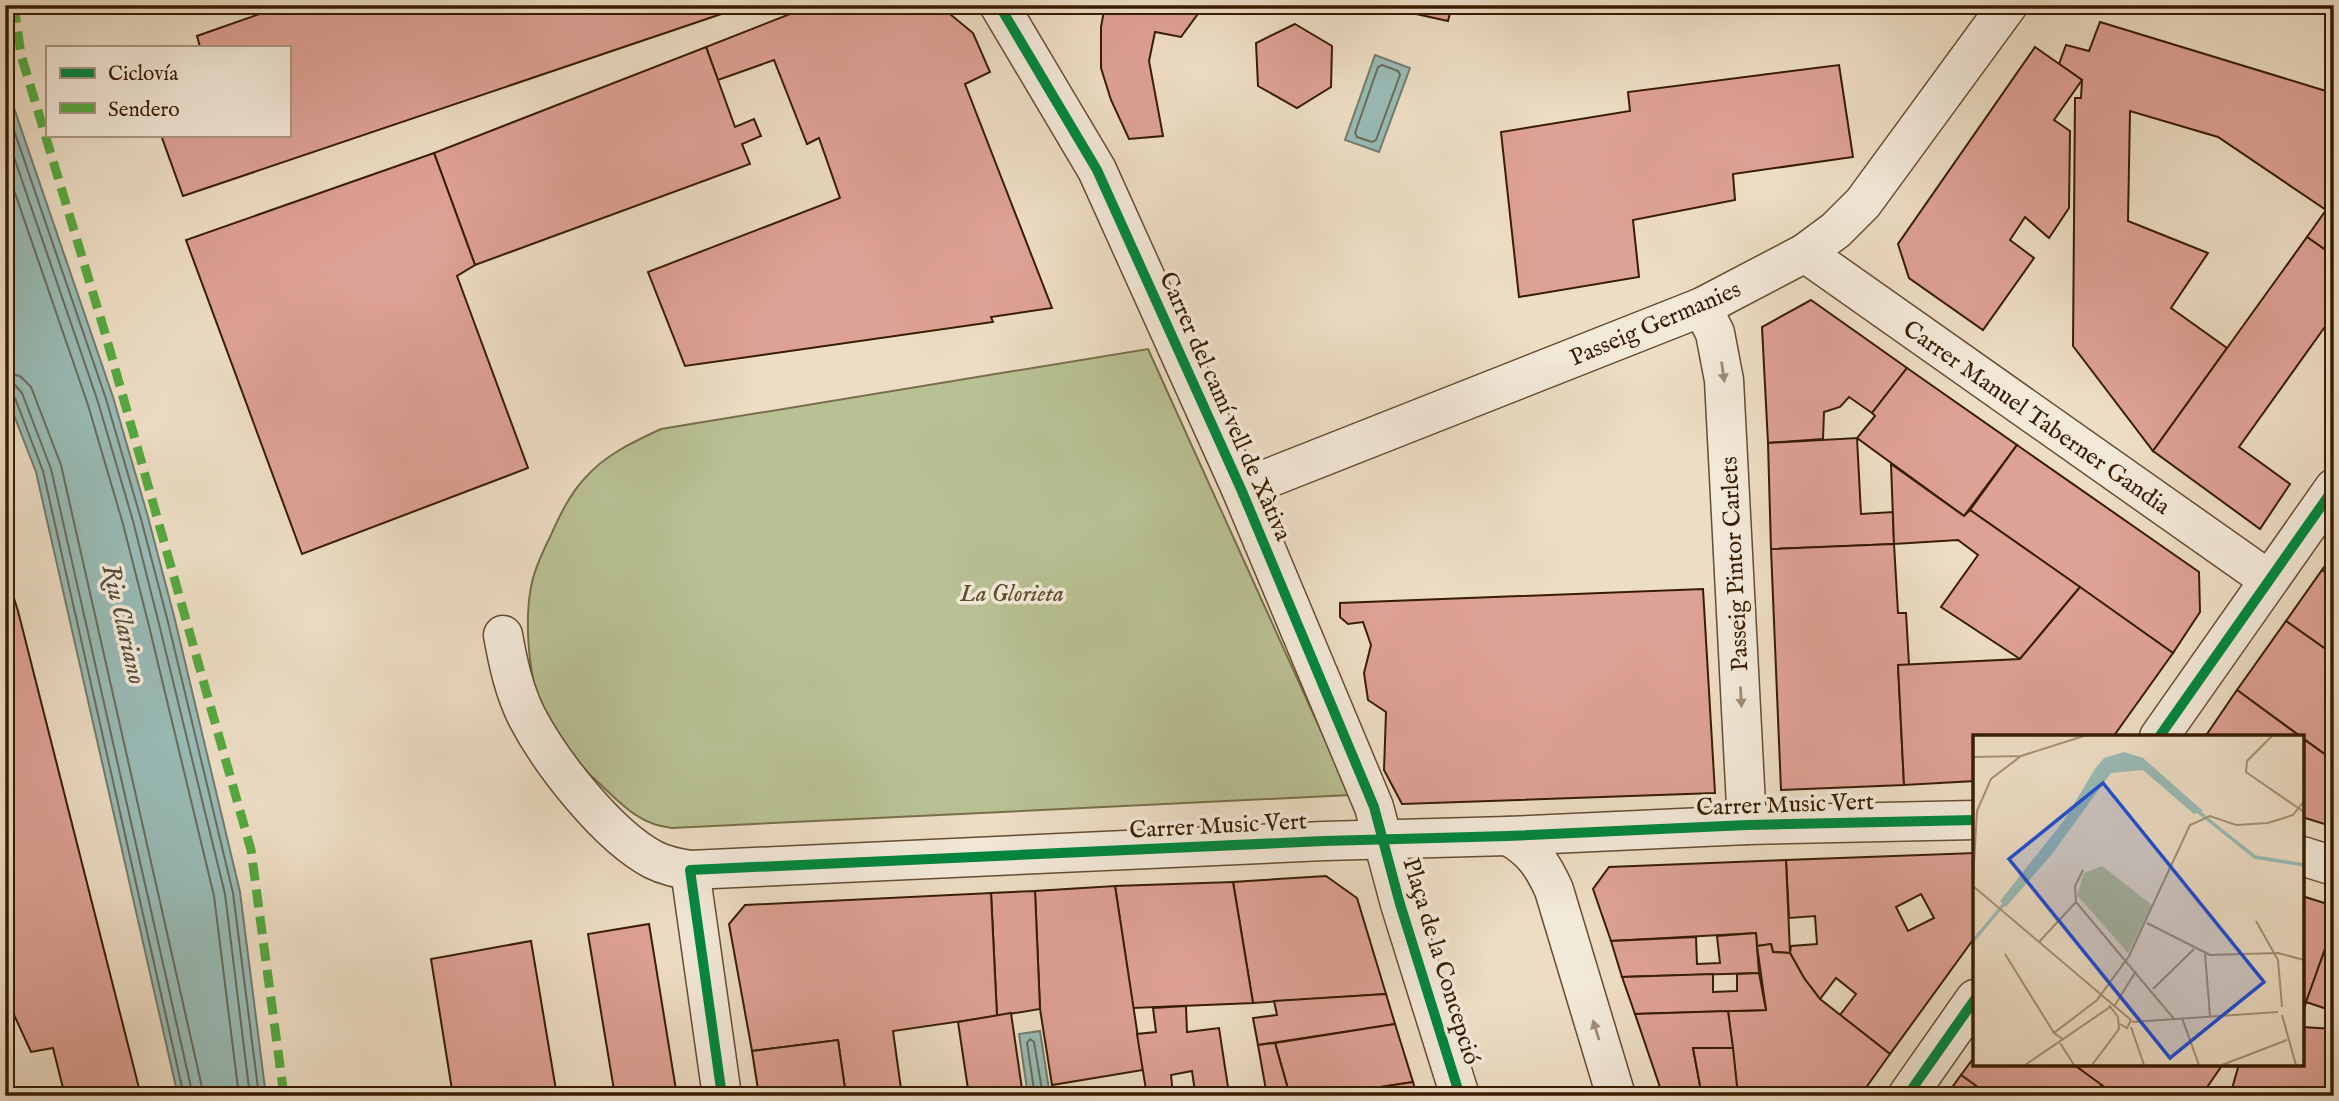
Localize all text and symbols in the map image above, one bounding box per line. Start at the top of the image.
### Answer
legend [46,46,290,136]
text: Ciclovía [108,61,179,88]
text: Sendero [108,97,179,124]
street label: Carrer del camí vell de Xàtiva [1151,267,1298,546]
street label: Passeig Germanies [1565,274,1746,374]
street label: Carrer Manuel Taberner Gandia [1896,314,2176,523]
one-way arrow [1718,361,1729,383]
street label: Passeig Pintor Carlets [1714,456,1757,672]
water label: Riu Clariano [94,561,153,687]
park label: La Glorieta [959,579,1064,610]
one-way arrow [1735,686,1746,708]
inset map [1973,735,2304,1066]
street label: Carrer Music Vert [1696,787,1874,824]
street label: Carrer Music Vert [1128,806,1308,847]
street label: Plaça de la Concepció [1394,854,1487,1069]
one-way arrow [1591,1020,1601,1041]

